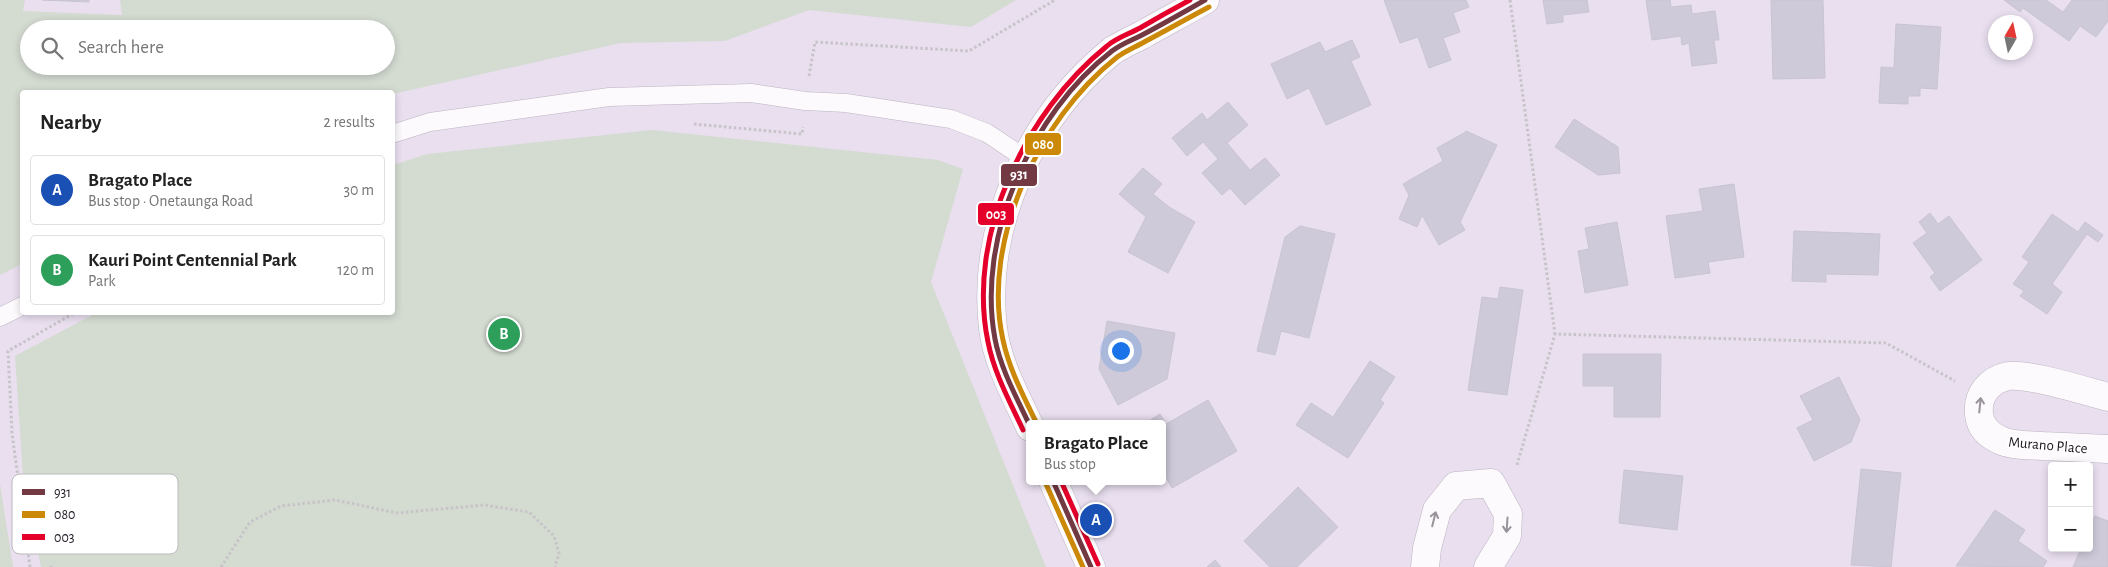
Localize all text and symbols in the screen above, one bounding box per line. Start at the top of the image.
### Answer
north arrow [1988,15,2033,60]
search box [20,20,395,75]
icon: search [38,34,66,62]
text: Search here [78,38,164,57]
text: Nearby [40,112,101,133]
text: 2 results [323,114,375,130]
line badge: 080 [1024,132,1062,156]
text: 080 [1032,138,1054,152]
line badge: 931 [1000,163,1038,187]
text: 931 [1010,168,1028,182]
text: Bragato Place [88,171,192,190]
text: A [52,182,62,198]
text: 30 m [344,182,374,198]
text: Bus stop · Onetaunga Road [88,193,253,209]
line badge: 003 [977,202,1015,226]
text: 003 [986,208,1006,222]
text: Kauri Point Centennial Park [88,251,297,270]
text: B [52,262,62,278]
text: 120 m [337,262,374,278]
text: Park [88,273,116,289]
pin: B [488,315,520,353]
your location [1108,338,1134,364]
one-way arrow [1975,398,1984,414]
popup [1026,420,1166,485]
text: Bragato Place [1044,434,1148,453]
street label: Murano Place [2008,435,2088,456]
text: Bus stop [1044,456,1096,472]
map controls [2048,462,2093,552]
button: + [2048,462,2093,507]
legend [12,474,178,554]
text: 931 [54,486,71,500]
pin: A [1080,501,1112,539]
button: − [2048,507,2093,552]
text: 080 [54,508,75,522]
one-way arrow [1430,512,1439,528]
one-way arrow [1503,517,1512,533]
text: 003 [54,531,75,545]

